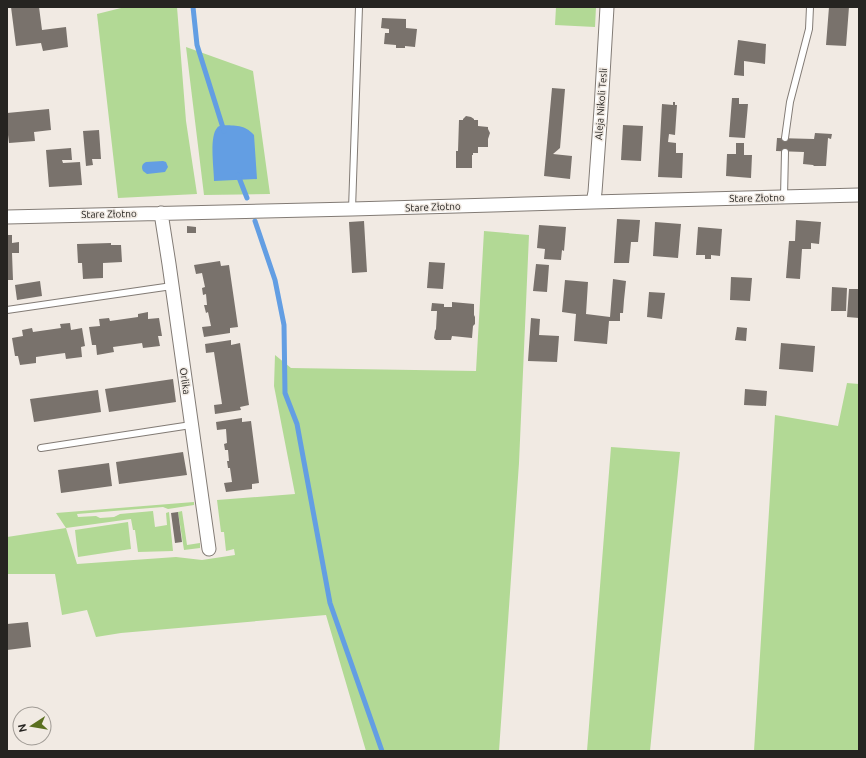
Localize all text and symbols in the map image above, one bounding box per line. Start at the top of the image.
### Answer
street label: Aleja Nikoli Tesli [593,68,609,140]
street label: Stare Złotno [729,192,785,204]
street label: Stare Złotno [405,201,461,213]
street label: Stare Złotno [81,208,137,220]
street label: Orlika [178,367,192,395]
north arrow [12,706,52,746]
text: N [15,723,29,733]

